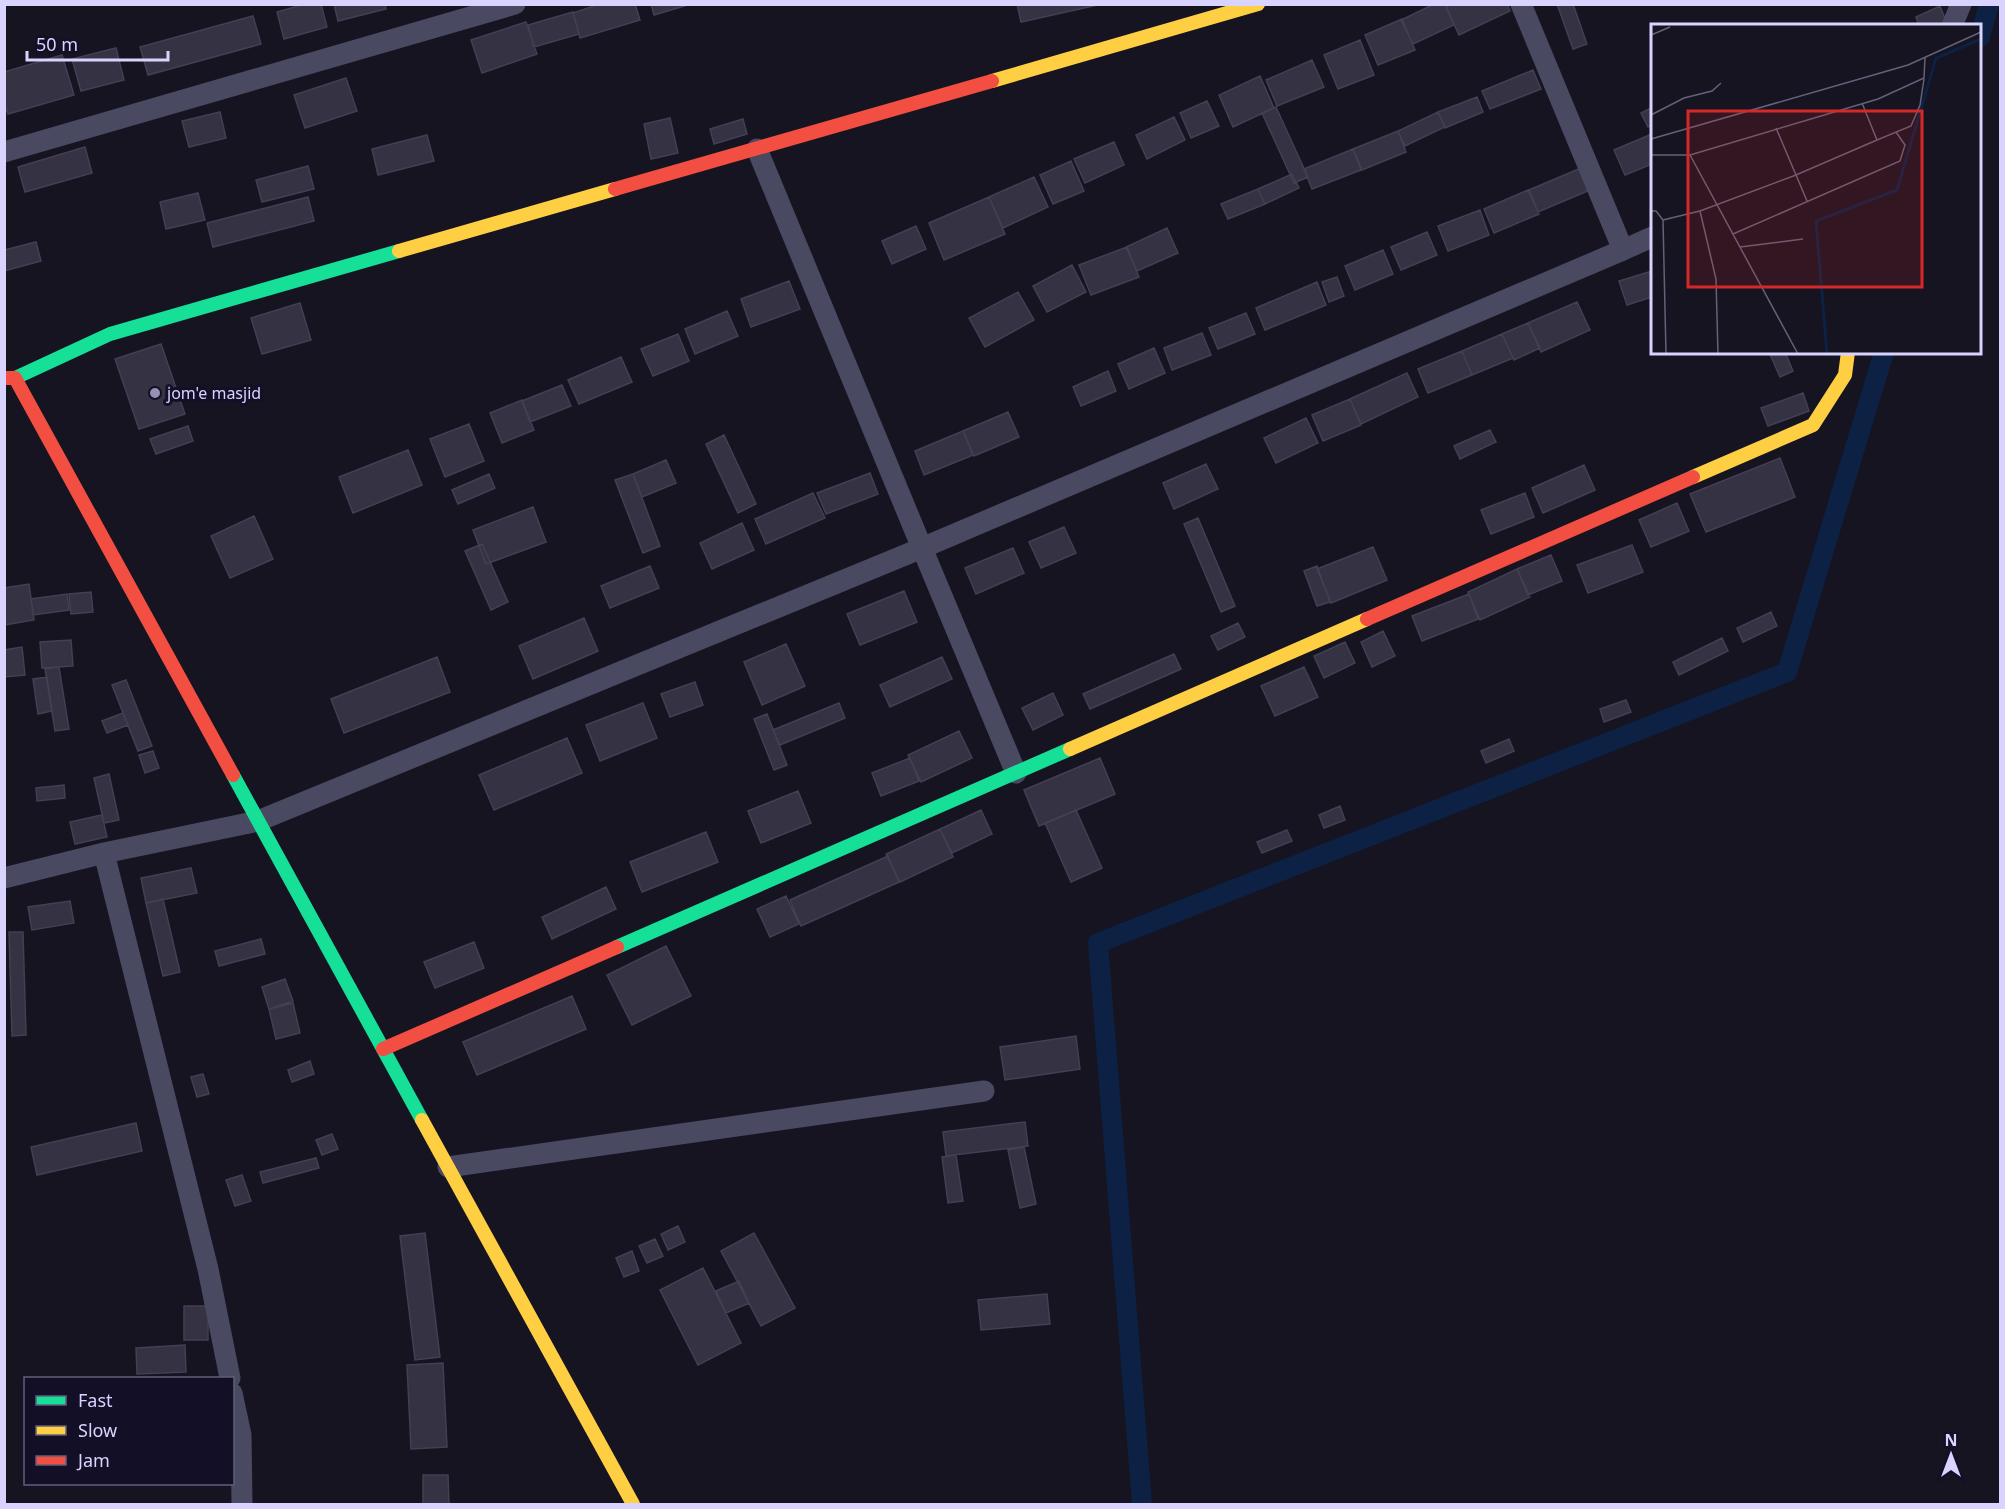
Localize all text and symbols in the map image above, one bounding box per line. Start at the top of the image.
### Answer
scale bar [27,24,168,62]
inset map [1651,24,1981,354]
text: 50 m [36,32,78,56]
place label: jom'e masjid [166,382,261,404]
marker: jom'e masjid [148,386,162,400]
legend [24,1377,234,1485]
text: Fast [78,1388,113,1412]
text: Slow [78,1418,117,1442]
north arrow [1921,1425,1981,1485]
text: N [1944,1429,1958,1451]
text: Jam [76,1448,110,1472]

